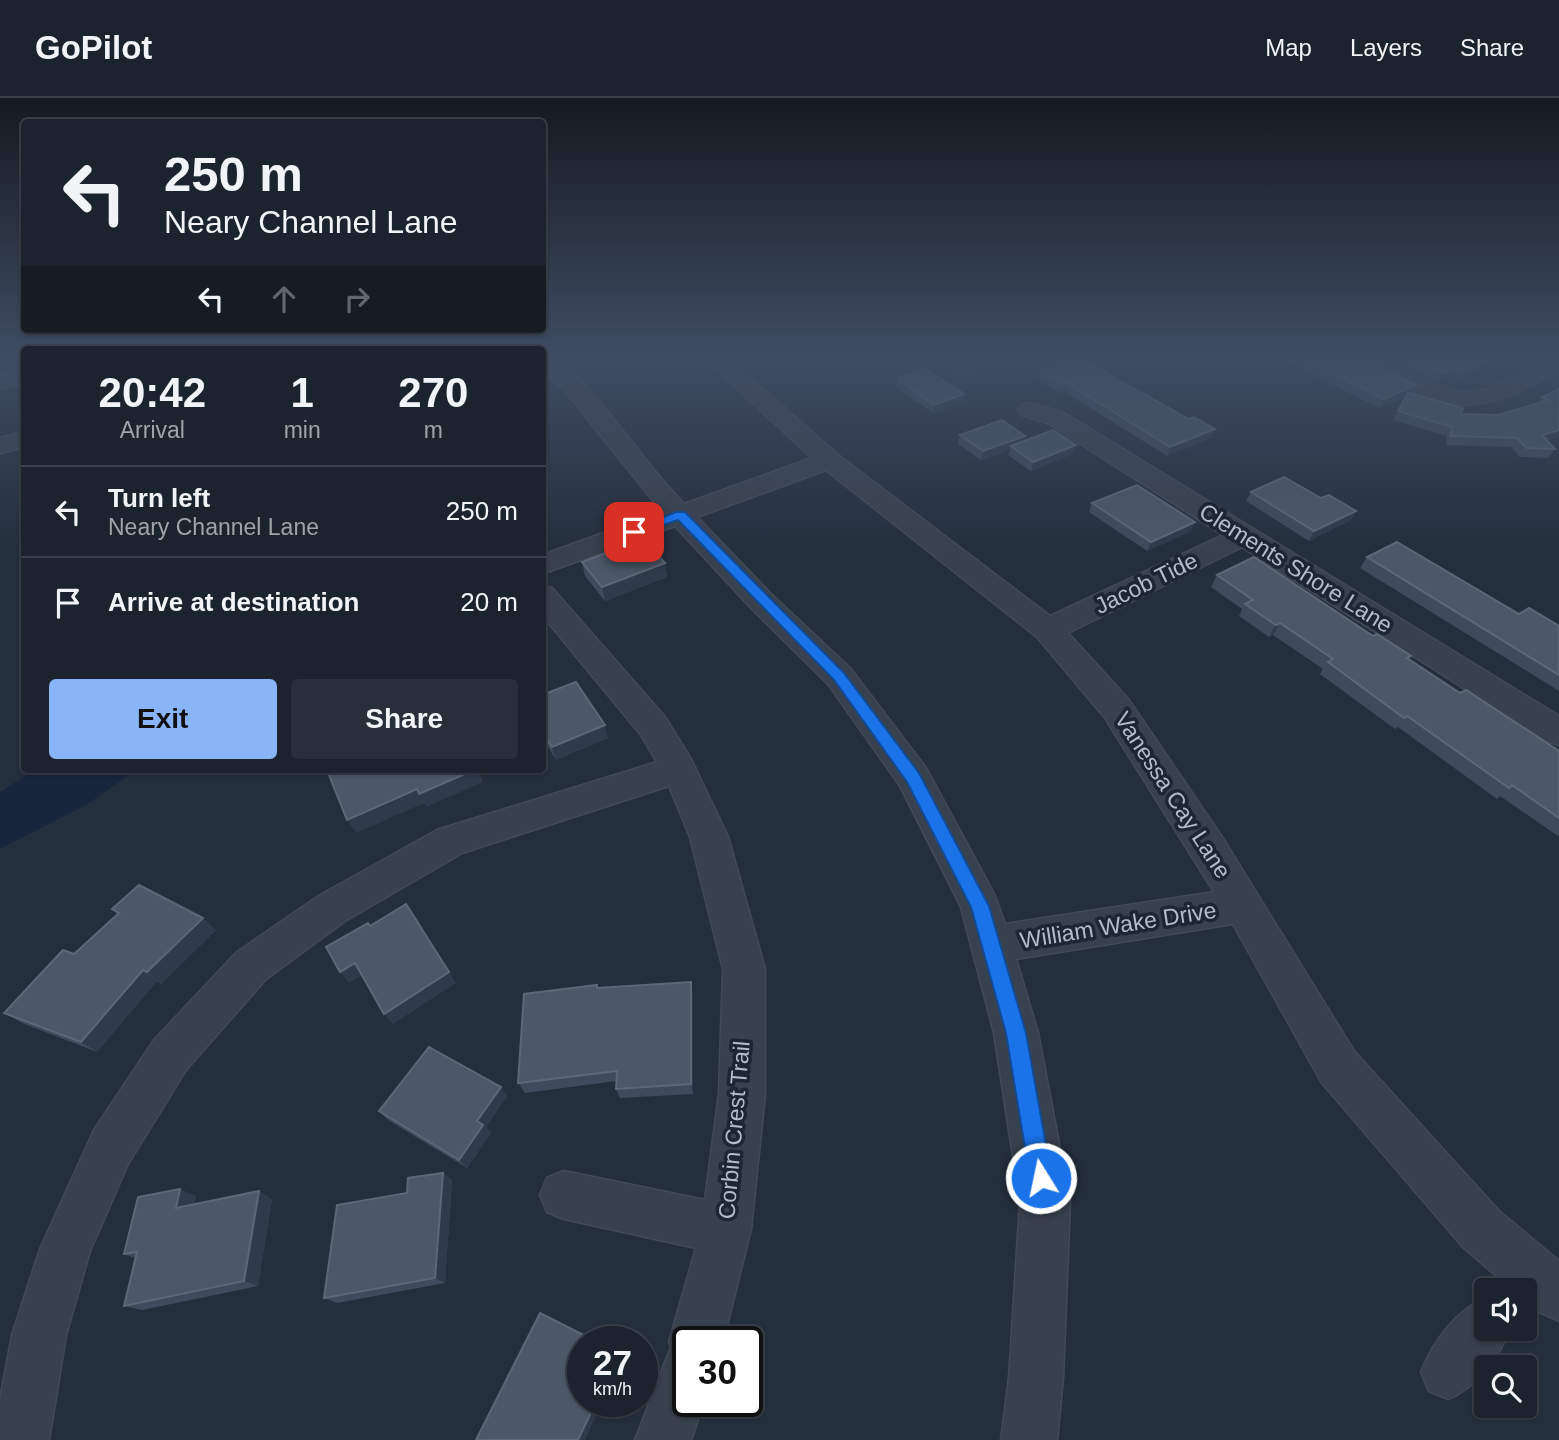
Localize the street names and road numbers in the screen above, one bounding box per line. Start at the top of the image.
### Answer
street label: Clements Shore Lane [1195,498,1397,638]
street label: Jacob Tide [1090,547,1202,619]
street label: Vanessa Cay Lane [1110,707,1236,883]
street label: William Wake Drive [1018,897,1218,953]
street label: Corbin Crest Trail [713,1040,755,1220]

